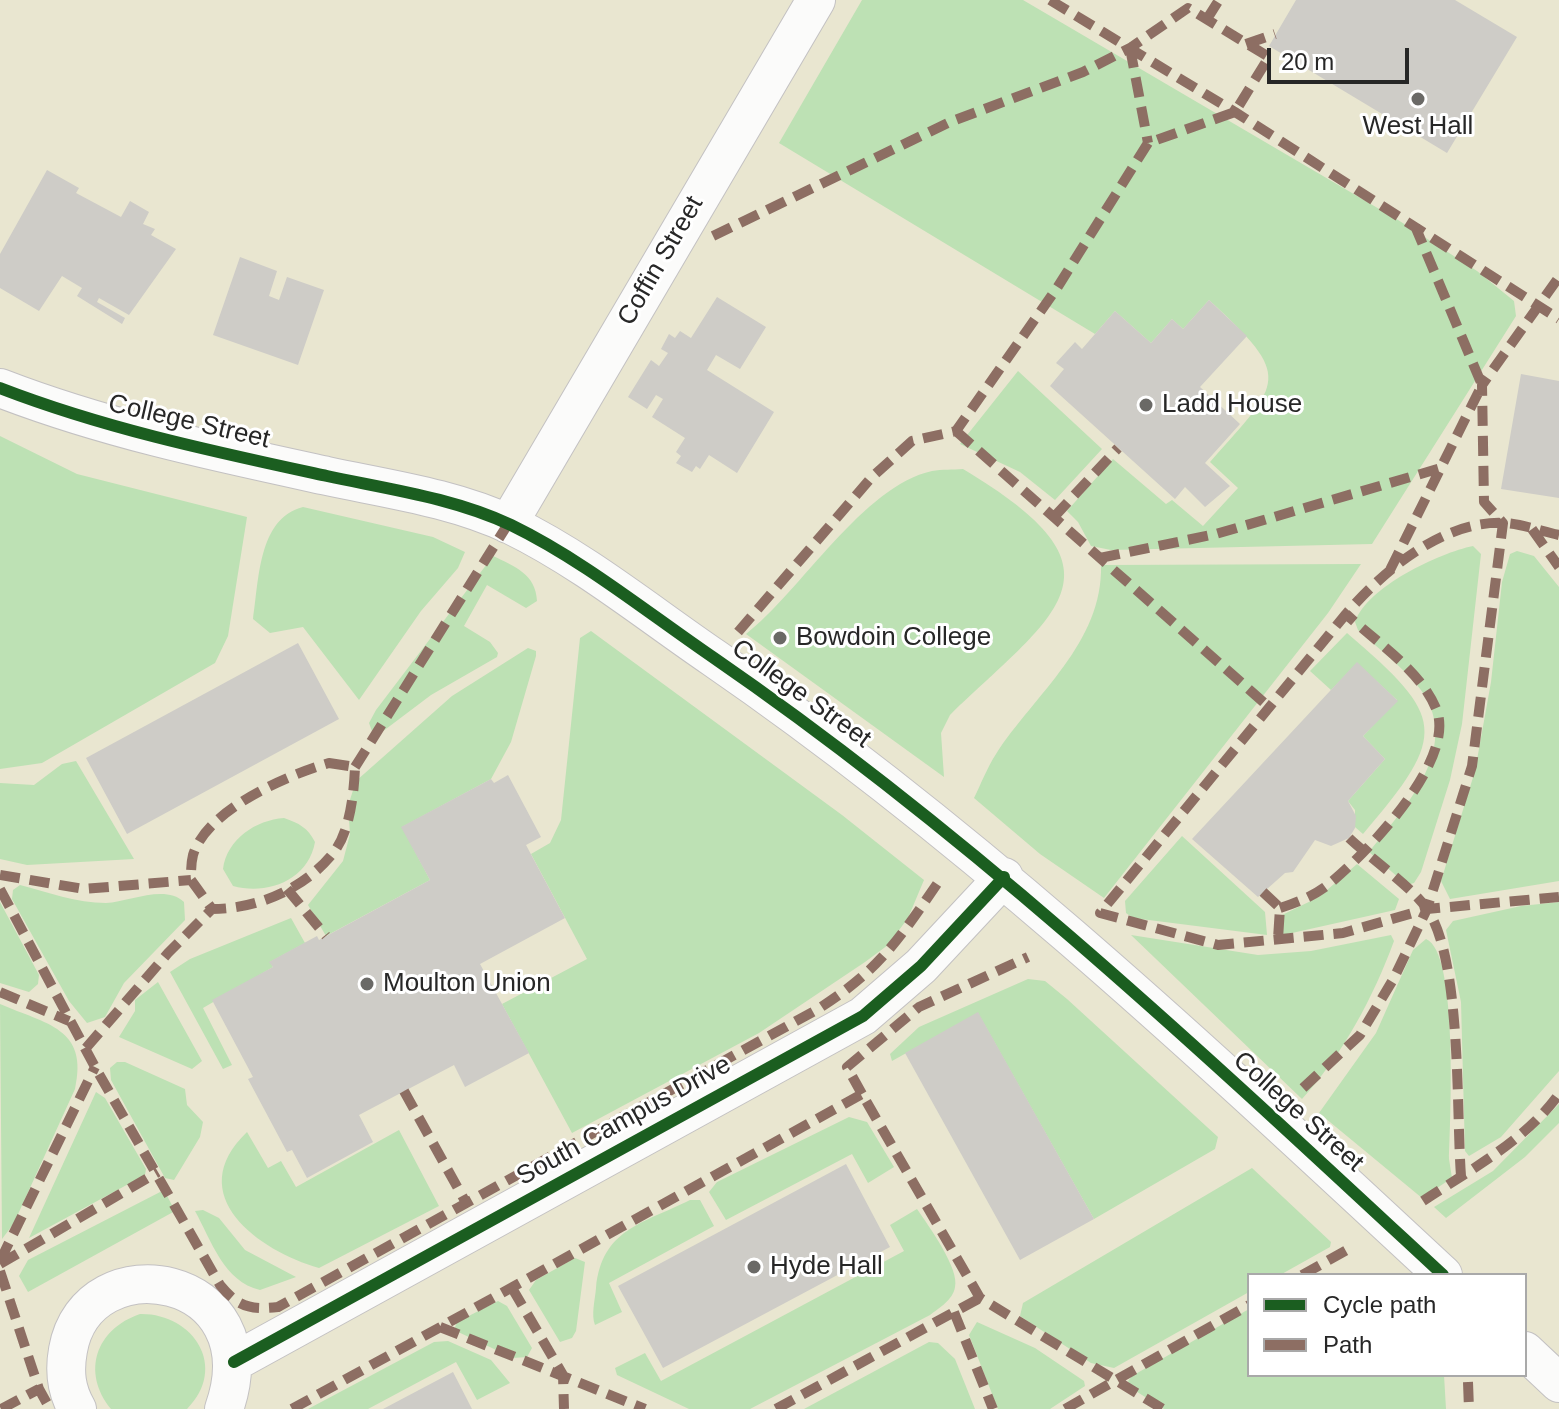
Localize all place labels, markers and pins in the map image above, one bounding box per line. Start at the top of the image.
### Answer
marker: West Hall [1409,90,1427,108]
place label: West Hall [1363,111,1473,143]
place label: Ladd House [1162,389,1302,421]
marker: Ladd House [1137,396,1155,414]
place label: Bowdoin College [796,622,991,654]
marker: Bowdoin College [771,629,789,647]
place label: Moulton Union [383,968,551,1000]
marker: Moulton Union [358,975,376,993]
place label: Hyde Hall [770,1251,883,1283]
marker: Hyde Hall [745,1258,763,1276]

